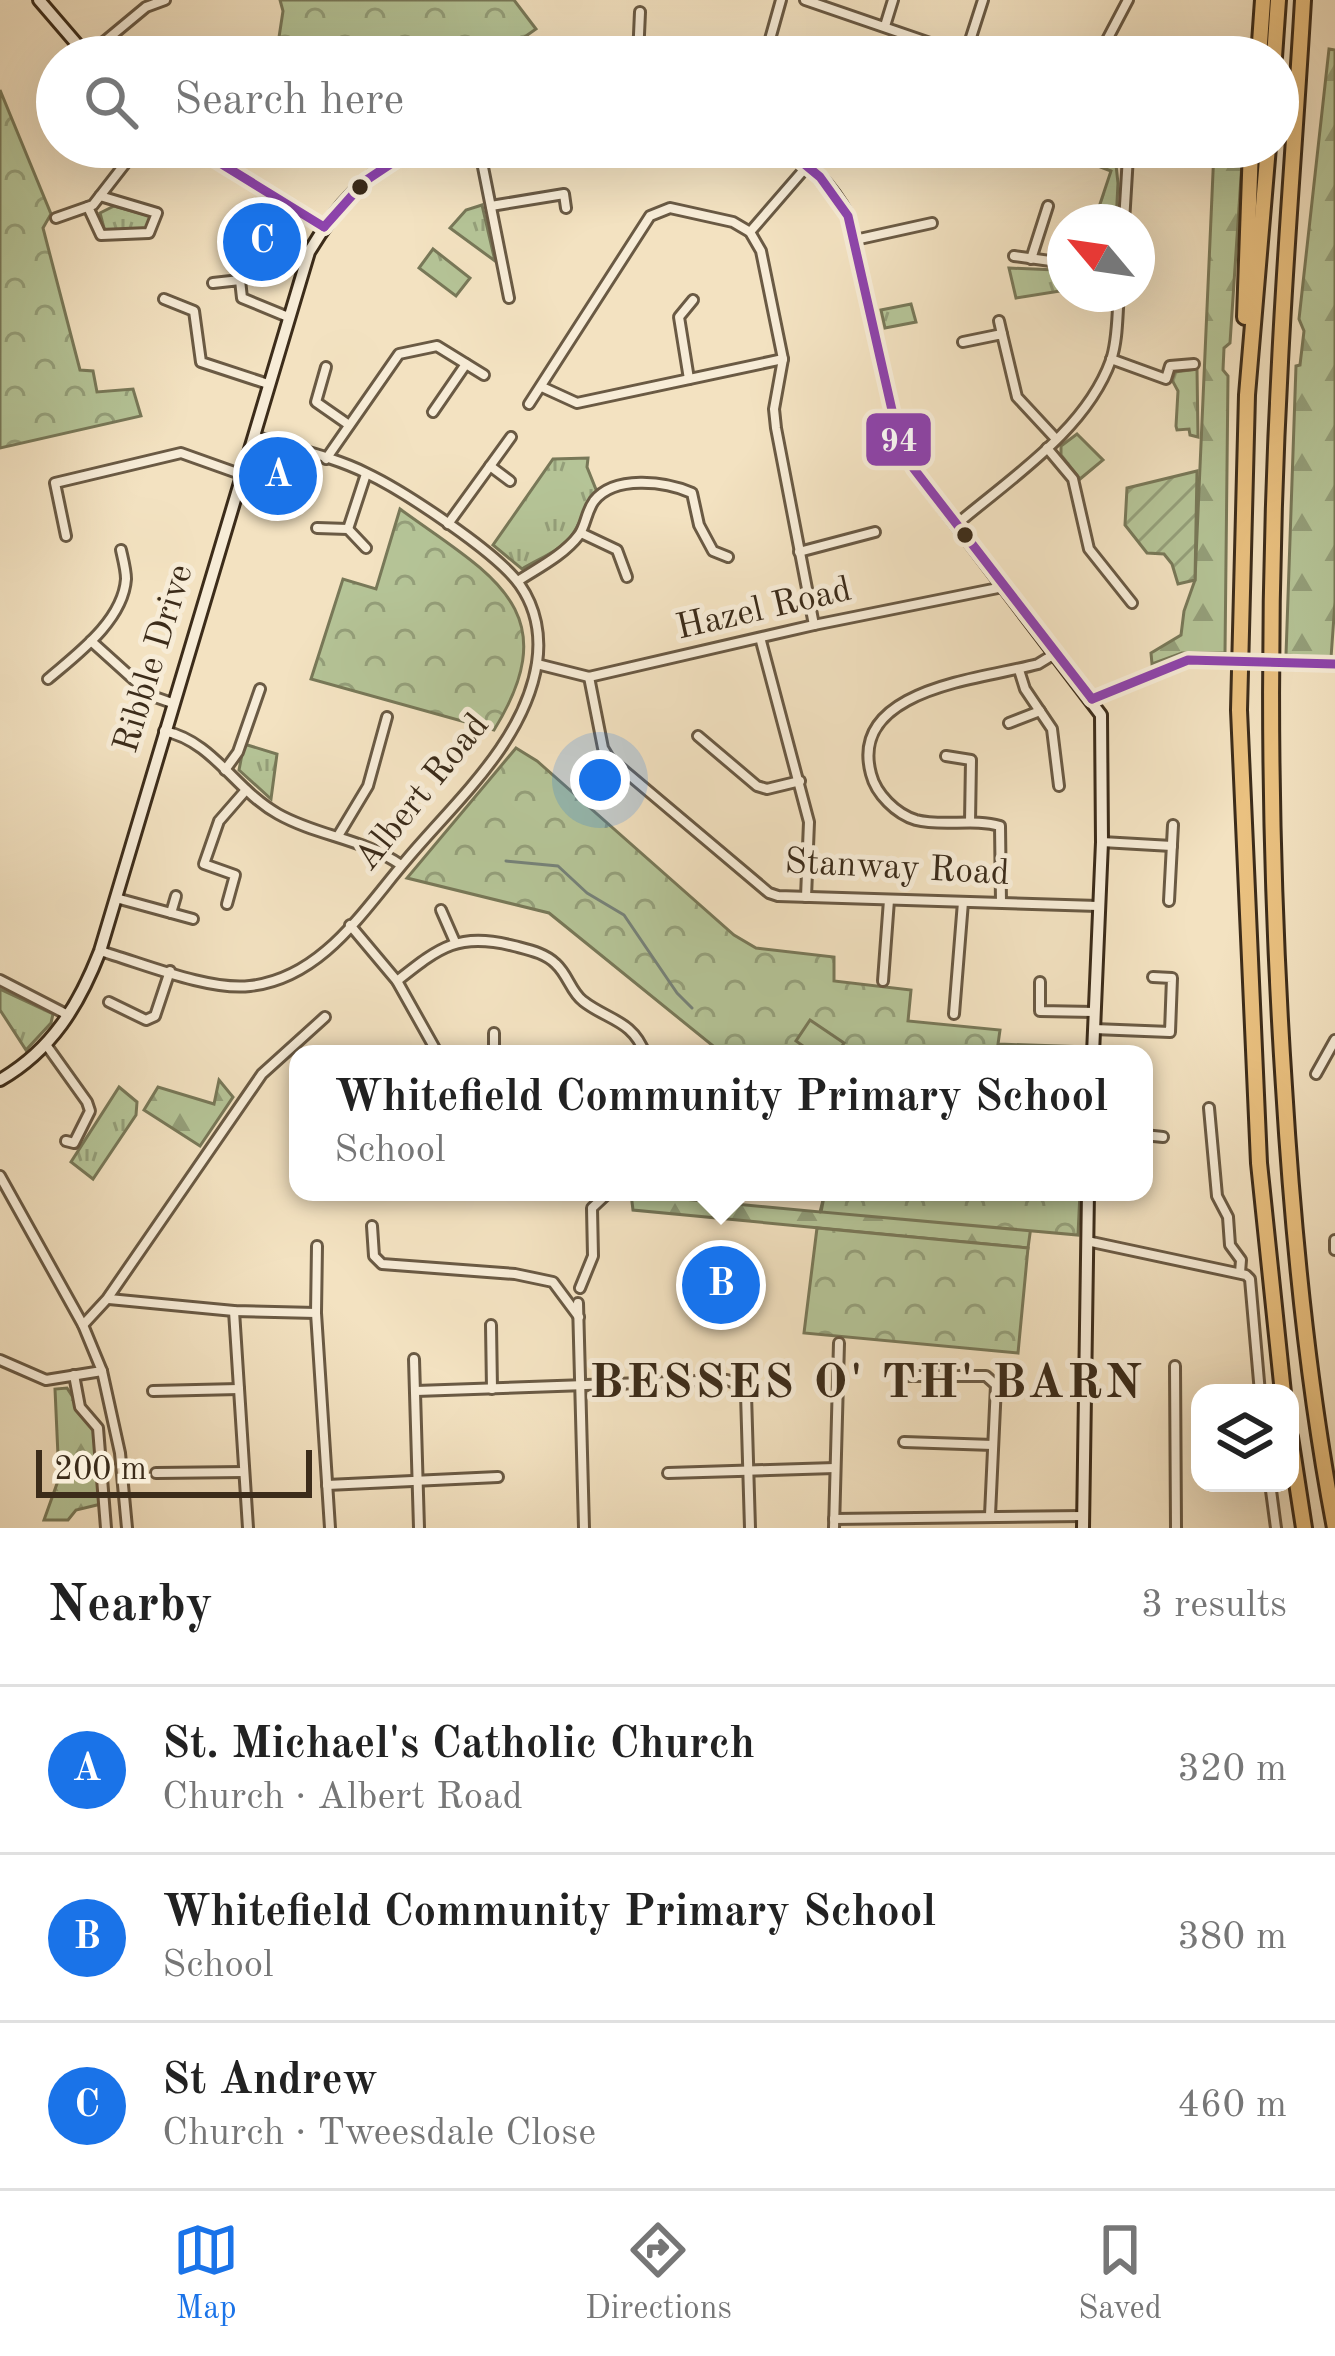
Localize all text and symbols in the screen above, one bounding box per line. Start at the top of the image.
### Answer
search box [36,36,1299,168]
icon: search [78,69,144,135]
text: Search here [174,79,404,124]
unlabelled marker [349,176,371,198]
pin: C [223,197,301,287]
north arrow [1047,204,1155,312]
line badge: 94 [864,411,933,468]
text: 94 [880,426,918,459]
pin: A [239,431,317,521]
unlabelled marker [954,524,976,546]
street label: Ribble Drive [109,560,201,758]
street label: Hazel Road [673,572,855,648]
street label: Albert Road [349,708,497,878]
your location [570,750,630,810]
street label: Stanway Road [783,845,1011,893]
popup [289,1045,1153,1201]
text: Whitefield Community Primary School [334,1076,1108,1121]
text: School [334,1131,446,1170]
pin: B [682,1240,760,1330]
district label: BESSES O' TH' BARN [589,1360,1145,1408]
map controls [1191,1384,1299,1492]
button: layers [1191,1384,1299,1492]
scale bar [36,1444,312,1497]
text: 200 m [54,1454,147,1487]
text: Nearby [48,1581,213,1632]
text: 3 results [1141,1586,1287,1625]
text: St. Michael's Catholic Church [162,1723,755,1768]
text: A [72,1750,102,1789]
text: 320 m [1177,1750,1287,1789]
text: Church · Albert Road [162,1778,523,1817]
text: Whitefield Community Primary School [162,1891,936,1936]
text: B [73,1918,101,1957]
text: 380 m [1177,1918,1287,1957]
text: School [162,1946,274,1985]
text: St Andrew [162,2059,378,2104]
text: C [74,2086,100,2125]
text: 460 m [1177,2086,1287,2125]
text: Church · Tweesdale Close [162,2114,596,2153]
tab: Map [173,2217,239,2330]
tab: Directions [585,2217,732,2330]
tab: Saved [1078,2217,1162,2330]

